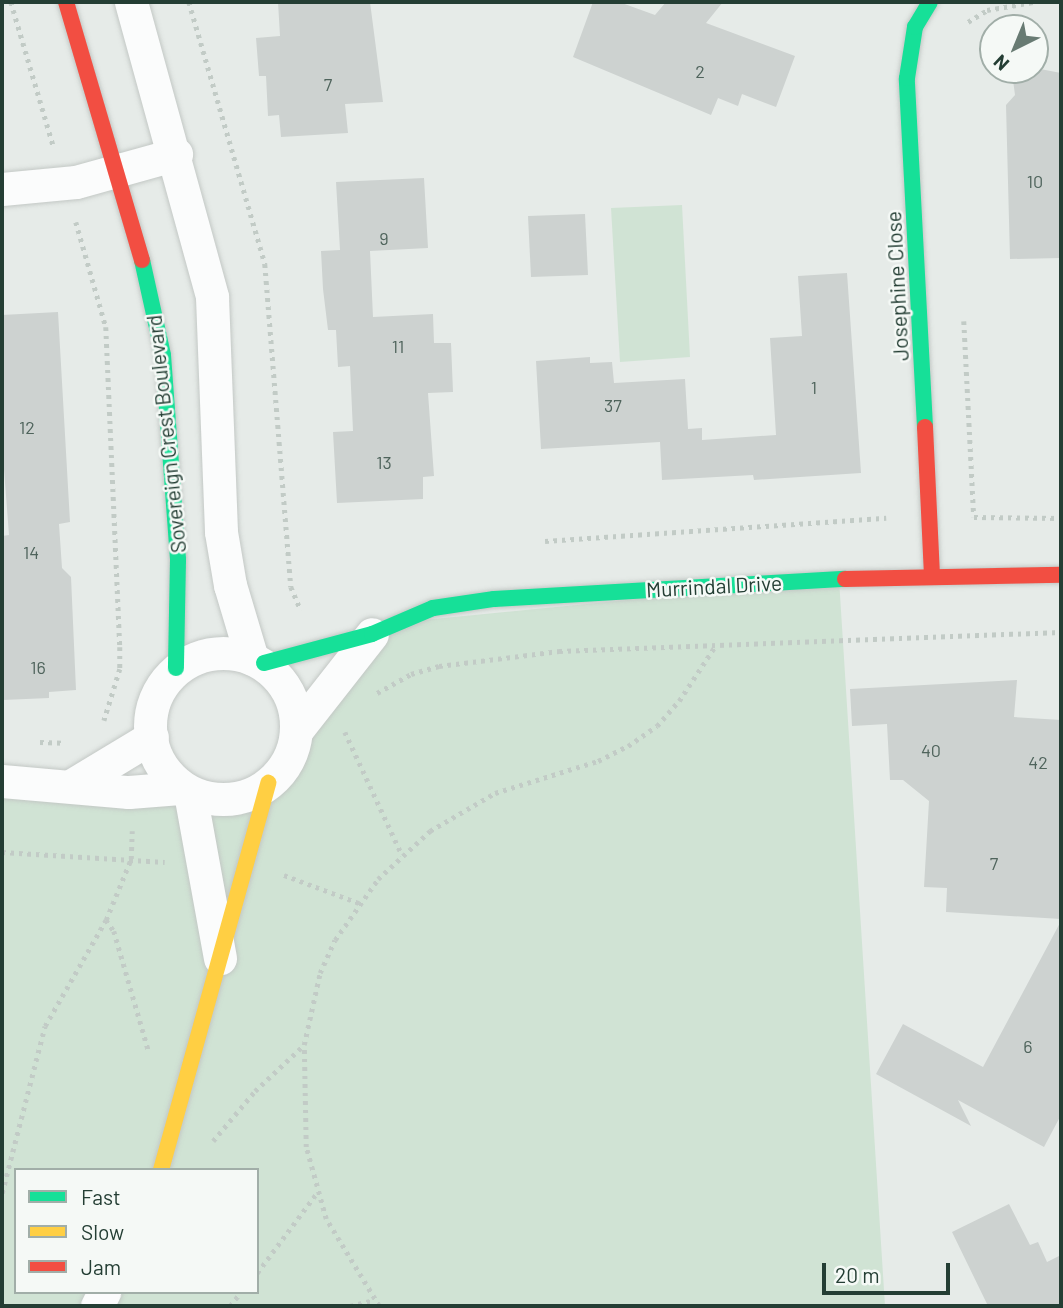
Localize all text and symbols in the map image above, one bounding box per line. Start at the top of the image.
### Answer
north arrow [979,14,1049,84]
text: N [988,51,1013,76]
house number: 2 [695,60,705,82]
house number: 7 [324,73,332,95]
house number: 10 [1027,170,1043,192]
street label: Josephine Close [880,210,914,362]
house number: 9 [379,227,389,249]
street label: Sovereign Crest Boulevard [141,314,191,554]
house number: 11 [392,335,404,357]
house number: 1 [811,376,817,398]
house number: 37 [604,394,622,416]
house number: 12 [19,416,35,438]
house number: 13 [376,451,392,473]
house number: 14 [23,541,39,563]
street label: Murrindal Drive [645,570,783,602]
house number: 16 [30,656,46,678]
house number: 40 [921,739,941,761]
house number: 42 [1028,751,1048,773]
house number: 7 [990,852,998,874]
house number: 6 [1023,1035,1033,1057]
legend [14,1168,259,1294]
text: Fast [81,1184,121,1209]
text: Slow [81,1219,124,1244]
scale bar [825,1248,953,1292]
text: Jam [81,1254,121,1279]
text: 20 m [835,1262,880,1287]

